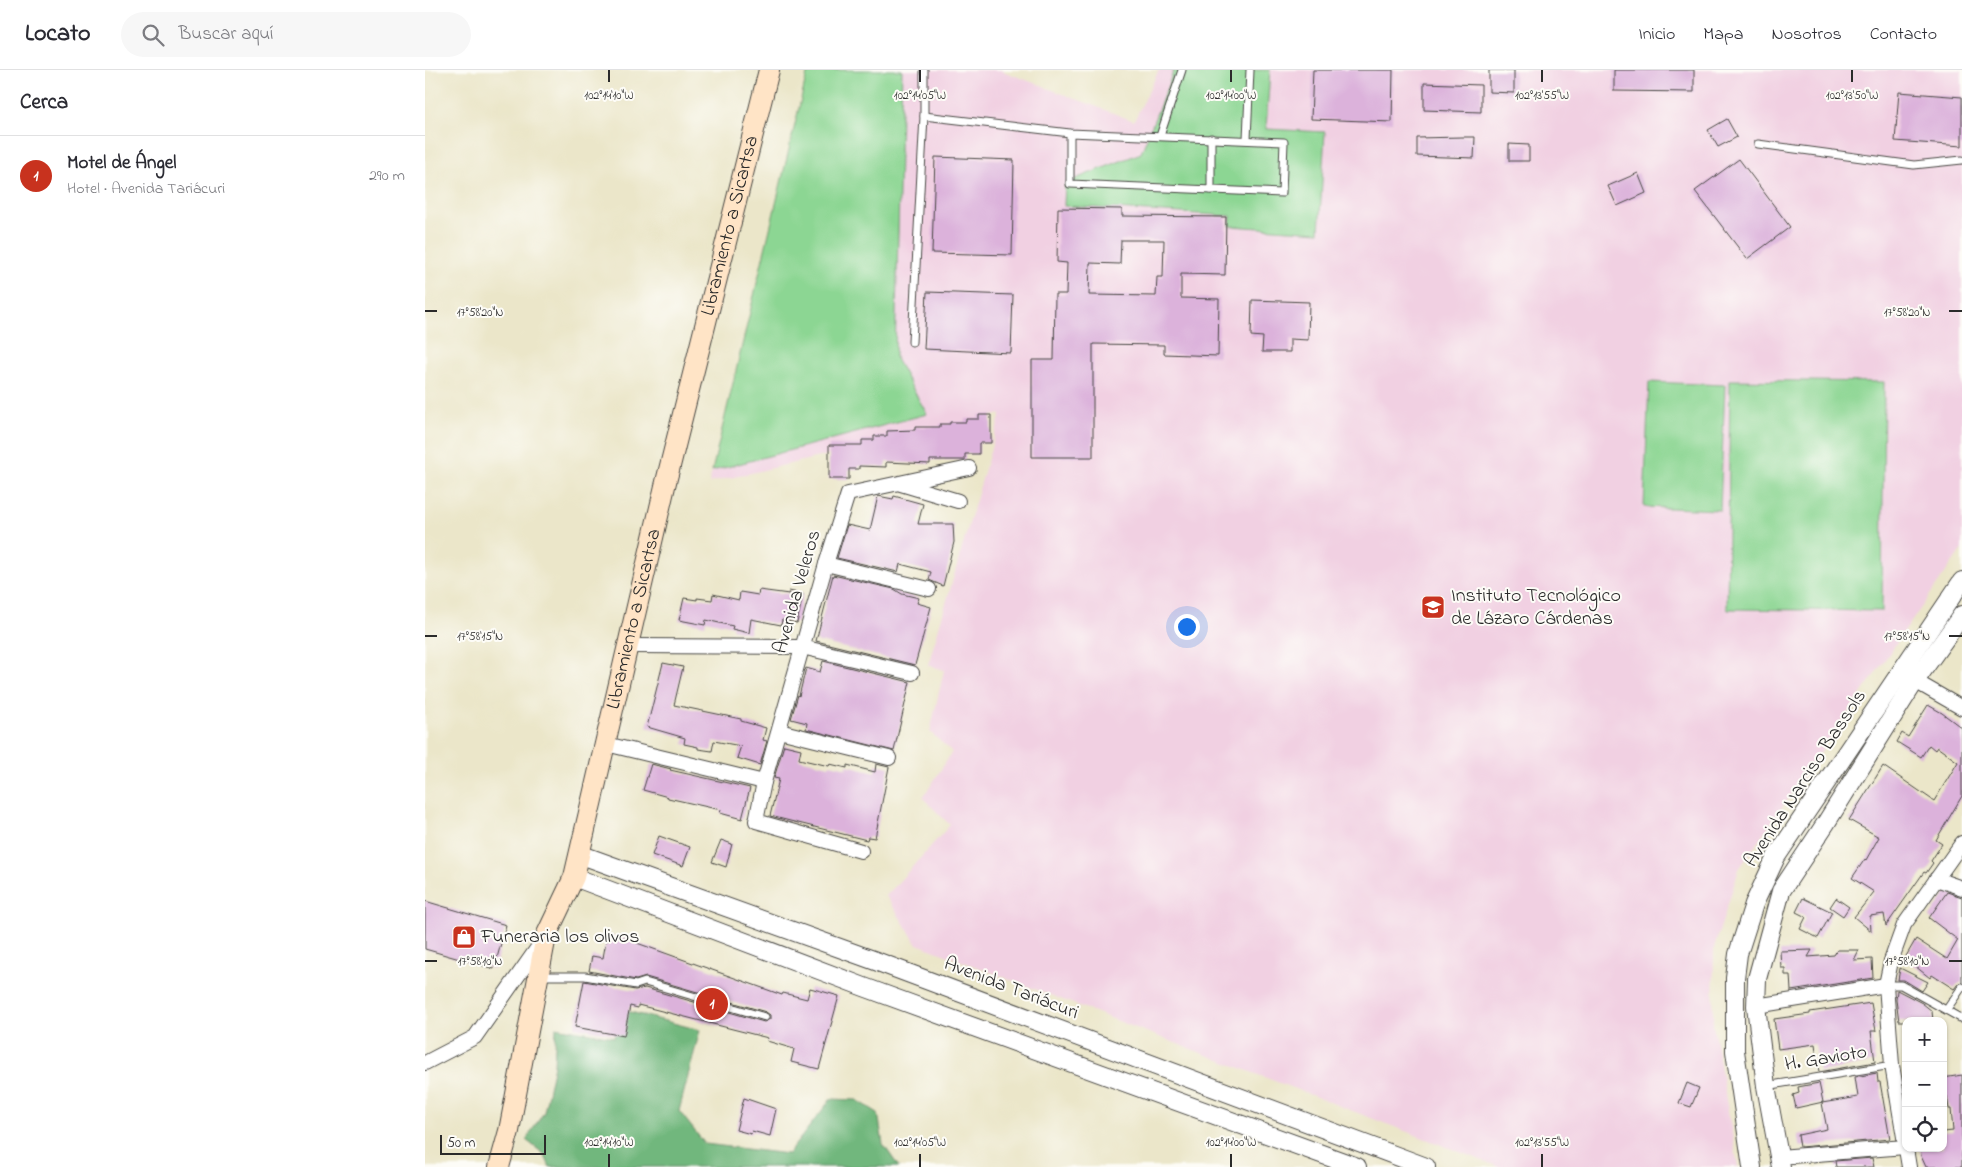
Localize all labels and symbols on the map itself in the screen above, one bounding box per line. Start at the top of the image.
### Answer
text: 102°14'10"W [584,87,634,105]
text: 102°14'05"W [894,87,946,105]
text: 102°14'00"W [1206,87,1256,105]
text: 102°13'55"W [1515,87,1569,105]
text: 102°13'50"W [1826,87,1878,105]
street label: Libramiento a Sicartsa [694,133,767,319]
text: 17°58'20"N [457,304,503,322]
text: 17°58'20"N [1884,304,1930,322]
street label: Libramiento a Sicartsa [599,526,669,712]
street label: Avenida Veleros [766,527,830,657]
place label: Instituto Tecnológico de Lázaro Cárdenas [1451,582,1621,634]
school or university icon: Instituto Tecnológico de Lázaro Cárdenas [1420,594,1446,620]
your location [1174,614,1200,640]
text: 17°58'15"N [457,628,503,646]
text: 17°58'15"N [1884,628,1930,646]
street label: Avenida Narciso Bassols [1738,684,1874,874]
place label: Funeraria los olivos [480,923,639,952]
shop icon: Funeraria los olivos [451,924,477,950]
street label: Avenida Tariácuri [939,950,1083,1028]
text: 17°58'10"N [458,953,502,971]
text: 17°58'10"N [1885,953,1929,971]
pin: 1 [696,985,728,1023]
street label: H. Gavioto [1783,1038,1869,1080]
scale bar [440,1132,546,1155]
text: 102°14'10"W [584,1134,634,1152]
text: 102°14'05"W [894,1134,946,1152]
text: 102°14'00"W [1206,1134,1256,1152]
text: 102°13'55"W [1515,1134,1569,1152]

